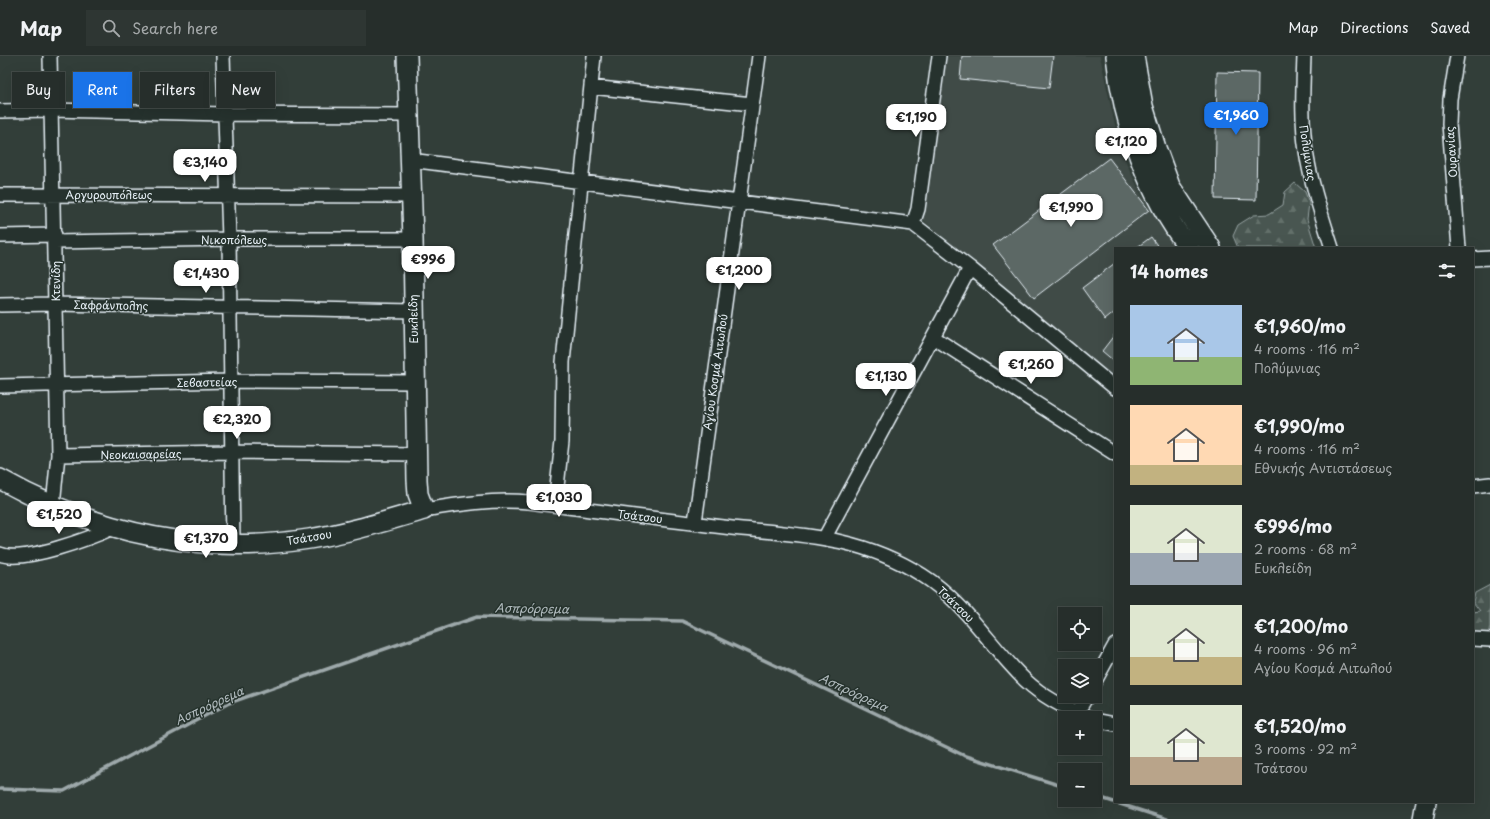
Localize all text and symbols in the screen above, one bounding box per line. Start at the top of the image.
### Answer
search box [86,10,366,46]
text: Map [20,14,62,42]
text: Search here [132,16,218,39]
icon: search [100,17,122,39]
text: Map [1288,17,1318,38]
text: Directions [1340,17,1408,38]
text: Saved [1430,17,1470,38]
chip: Buy [12,72,65,108]
chip: Rent [73,72,132,108]
chip: Filters [140,72,209,108]
chip: New [217,72,275,108]
pin: €1,960 [1203,102,1269,136]
pin: €1,190 [883,104,949,138]
text: €1,960 [1213,105,1259,124]
text: €1,190 [895,107,937,126]
street label: Πολύμνιας [1295,124,1321,183]
street label: Ουρανίας [1441,126,1461,178]
pin: €1,120 [1093,128,1159,162]
text: €1,120 [1105,131,1147,150]
pin: €3,140 [172,149,238,183]
text: €3,140 [182,152,228,171]
street label: Αργυρουπόλεως [66,186,153,203]
pin: €1,990 [1038,194,1104,228]
text: €1,990 [1049,197,1093,216]
street label: Νικοπόλεως [201,231,267,248]
pin: €996 [404,246,452,280]
text: €996 [411,249,445,268]
pin: €1,200 [706,257,772,291]
text: 14 homes [1130,258,1208,284]
pin: €1,430 [173,260,239,294]
text: €1,200 [715,260,763,279]
icon: filters [1436,260,1458,282]
street label: Κτενίδη [47,261,64,301]
text: €1,430 [183,263,229,282]
street label: Ευκλείδη [404,294,422,344]
street label: Σαφράνπολης [73,296,149,314]
street label: Αγίου Κοσμά Αιτωλού [698,313,732,431]
text: €1,960/mo [1254,313,1346,339]
icon: home [1162,321,1210,369]
text: 4 rooms · 116 m² [1254,339,1360,358]
pin: €1,260 [998,351,1064,385]
text: €1,260 [1008,354,1054,373]
text: Πολύμνιας [1254,358,1321,377]
pin: €1,130 [853,363,919,397]
text: €1,130 [865,366,907,385]
street label: Σεβαστείας [176,373,238,391]
pin: €2,320 [204,406,270,440]
text: €2,320 [213,409,261,428]
text: €1,990/mo [1254,413,1344,439]
icon: home [1162,421,1210,469]
text: 4 rooms · 116 m² [1254,439,1360,458]
street label: Νεοκαισαρείας [100,445,182,463]
text: Εθνικής Αντιστάσεως [1254,458,1392,477]
pin: €1,030 [526,484,592,518]
text: €1,030 [536,487,582,506]
pin: €1,520 [26,501,92,535]
text: €1,520 [36,504,82,523]
street label: Τσάτσου [616,505,664,527]
text: €996/mo [1254,513,1332,539]
icon: home [1162,521,1210,569]
pin: €1,370 [173,525,239,559]
street label: Τσάτσου [285,525,333,549]
text: €1,370 [183,528,229,547]
text: 2 rooms · 68 m² [1254,539,1357,558]
text: Ευκλείδη [1254,558,1312,577]
street label: Τσάτσου [934,582,978,626]
water label: Ασπρόρρεμα [495,598,570,618]
map controls [1058,607,1102,807]
button: locate [1058,607,1102,651]
text: €1,200/mo [1254,613,1348,639]
icon: home [1162,621,1210,669]
text: 4 rooms · 96 m² [1254,639,1357,658]
text: Αγίου Κοσμά Αιτωλού [1254,658,1393,677]
button: layers [1058,659,1102,703]
water label: Ασπρόρρεμα [817,668,892,716]
water label: Ασπρόρρεμα [172,681,247,729]
button: + [1058,711,1102,755]
text: €1,520/mo [1254,713,1346,739]
icon: home [1162,721,1210,769]
text: 3 rooms · 92 m² [1254,739,1357,758]
text: Τσάτσου [1254,758,1308,777]
button: − [1058,763,1102,807]

